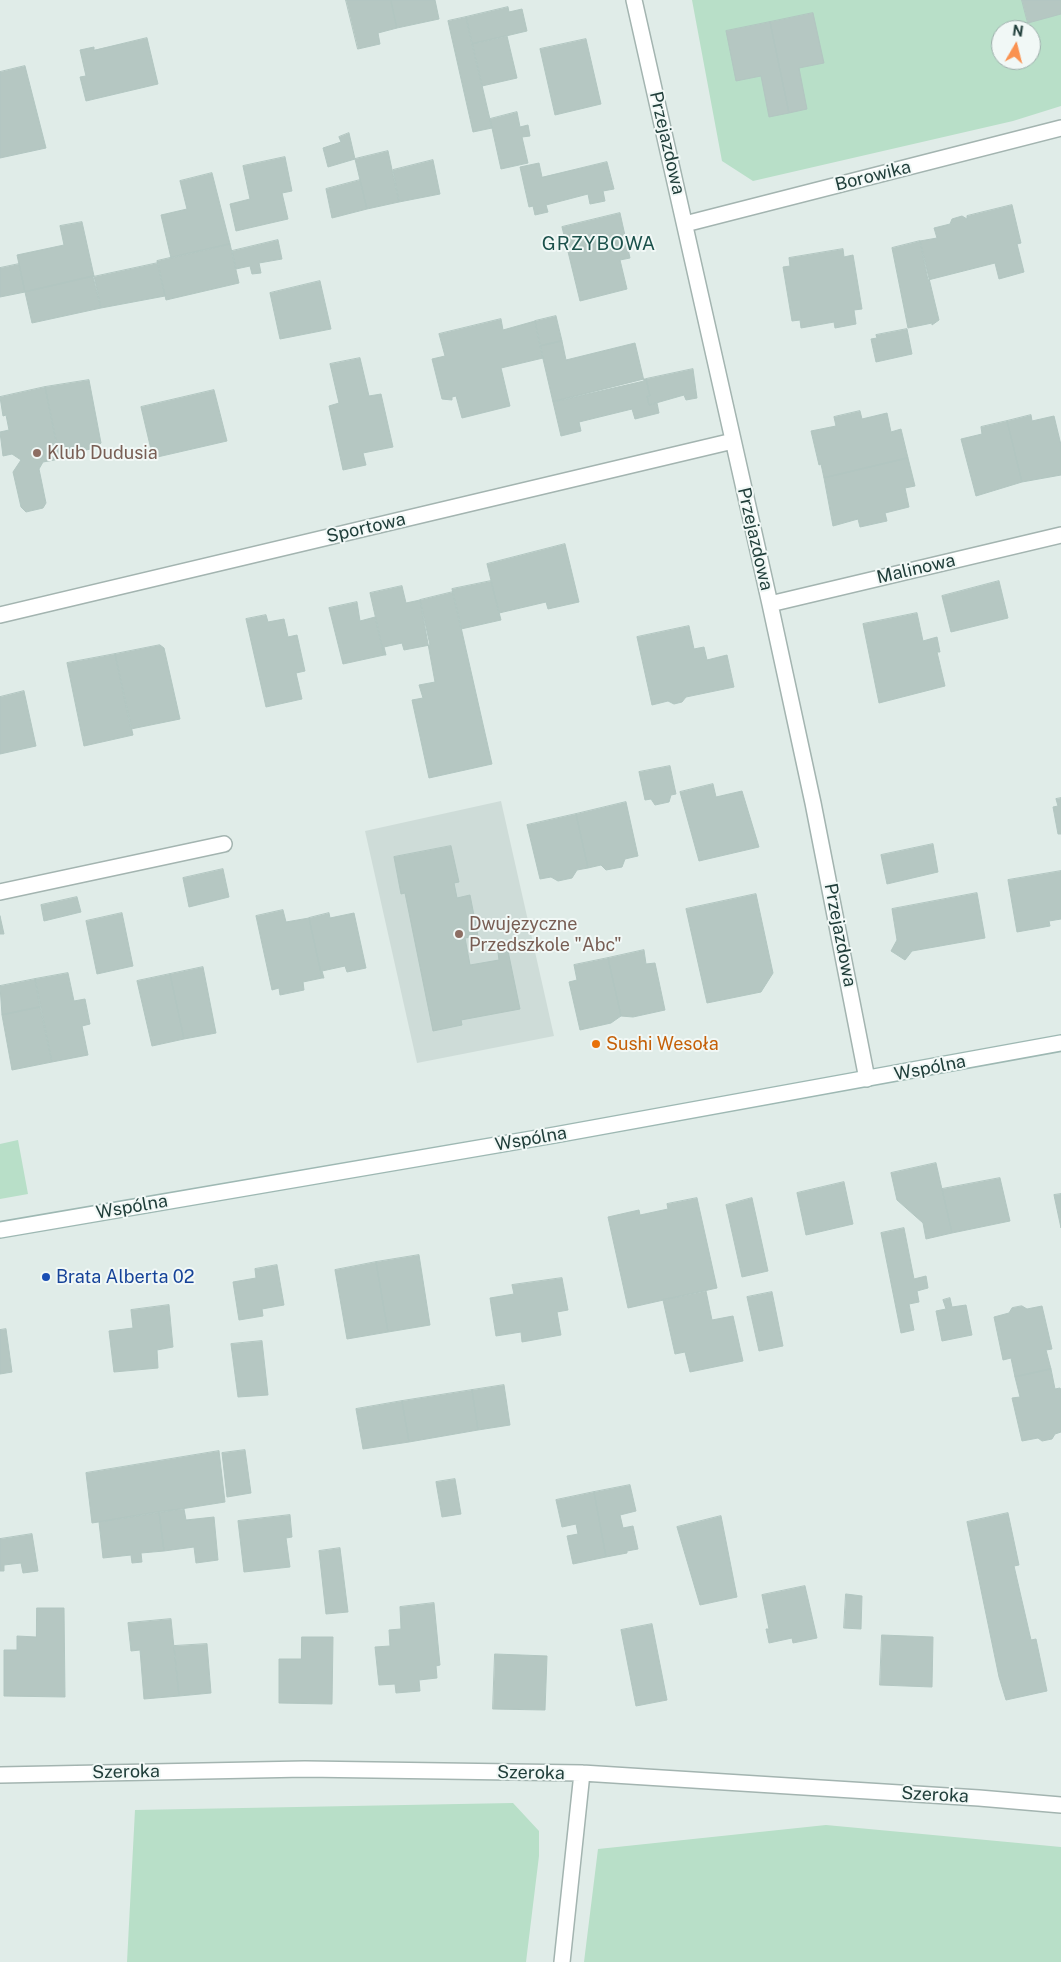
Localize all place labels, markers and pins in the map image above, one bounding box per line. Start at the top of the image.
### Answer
place label: Klub Dudusia [47,442,158,464]
marker: Klub Dudusia [31,447,43,459]
place label: Dwujęzyczne Przedszkole "Abc" [469,913,622,956]
marker: Dwujęzyczne Przedszkole "Abc" [453,928,465,940]
place label: Sushi Wesoła [606,1033,719,1055]
marker: Sushi Wesoła [590,1038,602,1050]
place label: Brata Alberta 02 [56,1266,194,1288]
marker: Brata Alberta 02 [40,1271,52,1283]

